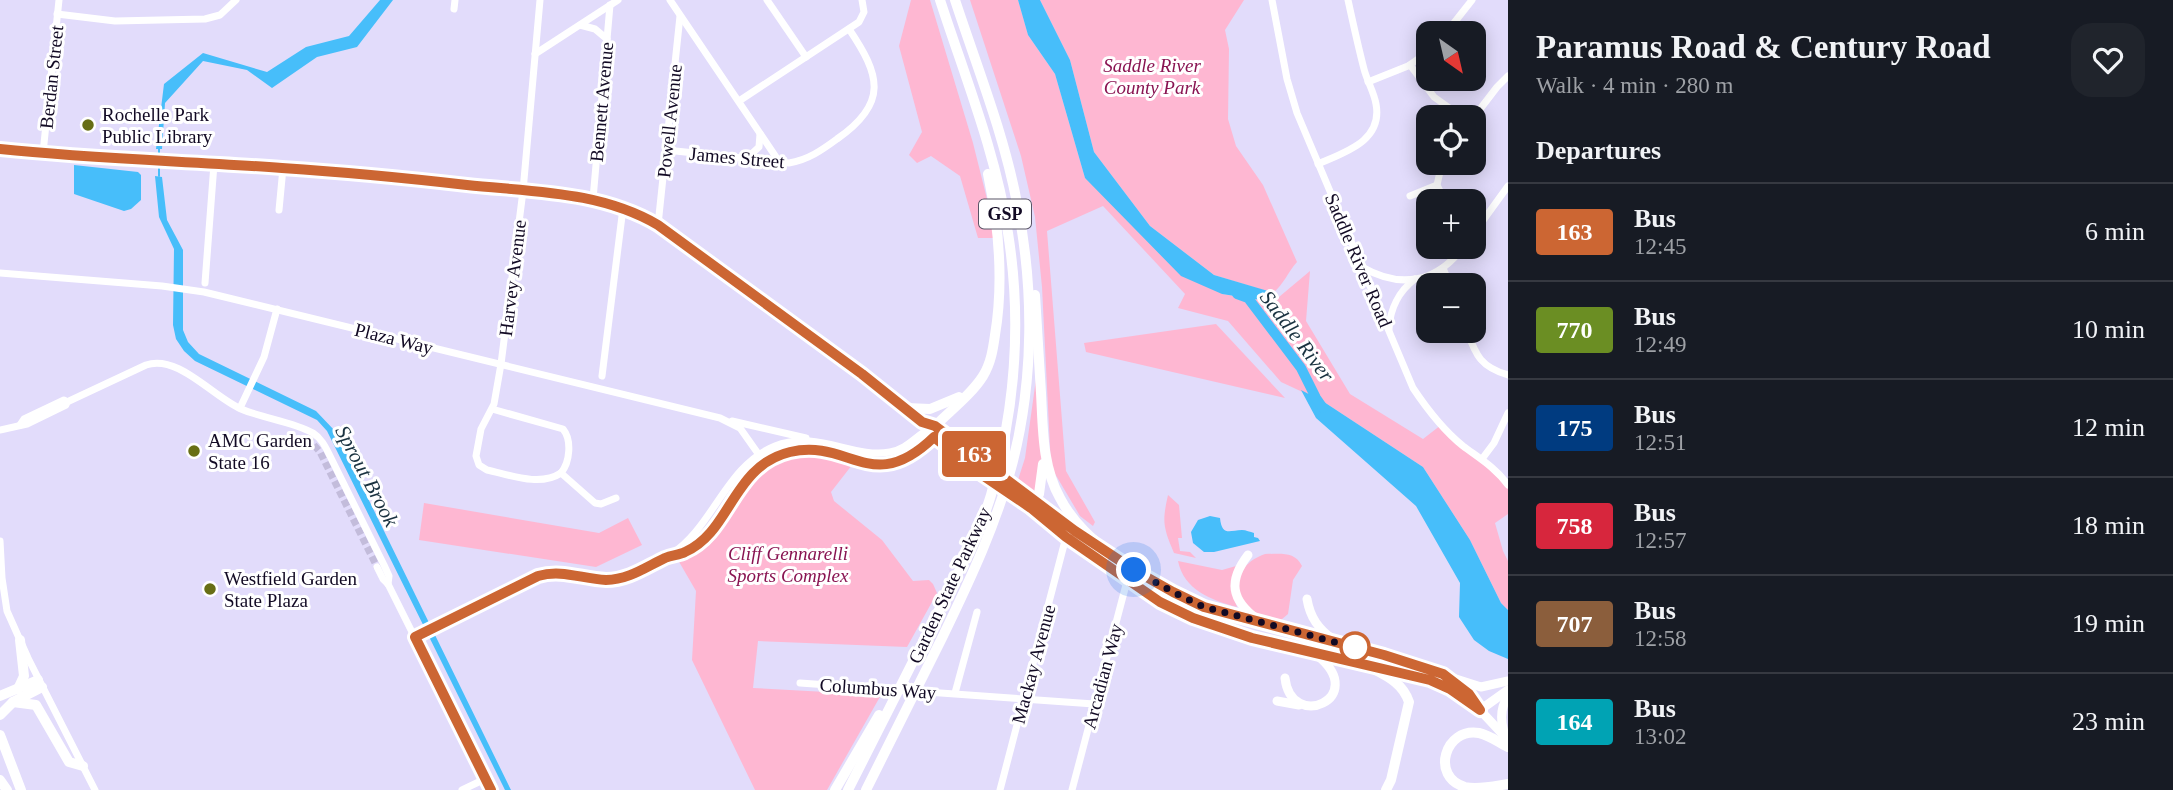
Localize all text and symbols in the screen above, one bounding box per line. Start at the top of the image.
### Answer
north arrow [1416,21,1486,91]
map controls [1416,21,1486,343]
button: heart [2071,23,2145,97]
street label: Berdan Street [36,24,67,130]
text: Paramus Road & Century Road [1536,29,1991,65]
street label: Bennett Avenue [586,41,617,163]
park label: Saddle River County Park [1103,55,1201,98]
street label: Powell Avenue [653,63,686,179]
text: Walk · 4 min · 280 m [1536,73,1733,98]
place label: Rochelle Park Public Library [102,104,213,147]
button: locate [1416,105,1486,175]
marker: Rochelle Park Public Library [80,117,96,133]
text: Departures [1536,136,1661,165]
street label: James Street [688,143,786,172]
button: + [1416,189,1486,259]
street label: Saddle River Road [1321,190,1396,331]
road number: GSP [979,200,1031,229]
text: Bus [1634,204,1676,233]
text: 6 min [2085,217,2145,246]
street label: Harvey Avenue [495,219,530,338]
text: 163 [1557,219,1593,245]
text: 12:45 [1634,234,1686,259]
button: − [1416,273,1486,343]
water label: Saddle River [1255,286,1340,387]
text: Bus [1634,302,1676,331]
text: 10 min [2072,315,2145,344]
text: 770 [1557,317,1593,343]
street label: Plaza Way [353,319,436,358]
text: 12:49 [1634,332,1686,357]
text: Bus [1634,400,1676,429]
text: 12 min [2072,413,2145,442]
text: 175 [1557,415,1593,441]
water label: Sprout Brook [330,421,404,531]
place label: AMC Garden State 16 [208,430,312,473]
text: 12:51 [1634,430,1686,455]
line badge: 163 [934,431,1014,477]
text: 163 [956,441,992,467]
marker: AMC Garden State 16 [186,443,202,459]
text: Bus [1634,498,1676,527]
street label: Garden State Parkway [904,503,995,667]
text: 18 min [2072,511,2145,540]
text: 758 [1557,513,1593,539]
text: 12:57 [1634,528,1686,553]
park label: Cliff Gennarelli Sports Complex [728,543,849,586]
your location [1116,552,1151,587]
place label: Westfield Garden State Plaza [224,568,358,611]
marker: Westfield Garden State Plaza [202,581,218,597]
text: Bus [1634,596,1676,625]
street label: Mackay Avenue [1007,602,1059,726]
text: 19 min [2072,609,2145,638]
text: 707 [1557,611,1593,637]
street label: Arcadian Way [1078,621,1127,731]
text: 12:58 [1634,626,1686,651]
unlabelled marker [1340,632,1370,662]
street label: Columbus Way [819,674,937,703]
text: Bus [1634,694,1676,723]
text: 23 min [2072,707,2145,736]
text: 164 [1557,709,1593,735]
text: 13:02 [1634,724,1686,749]

